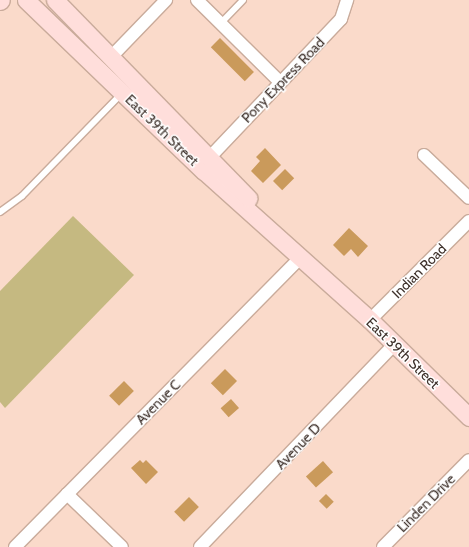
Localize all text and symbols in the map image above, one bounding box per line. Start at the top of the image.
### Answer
street label: Pony Express Road [238,34,328,126]
street label: East 39th Street [122,91,202,169]
street label: Indian Road [388,240,450,302]
street label: East 39th Street [363,314,443,392]
street label: Avenue C [132,376,184,428]
street label: Avenue D [272,419,324,473]
street label: Linden Drive [393,470,459,536]

